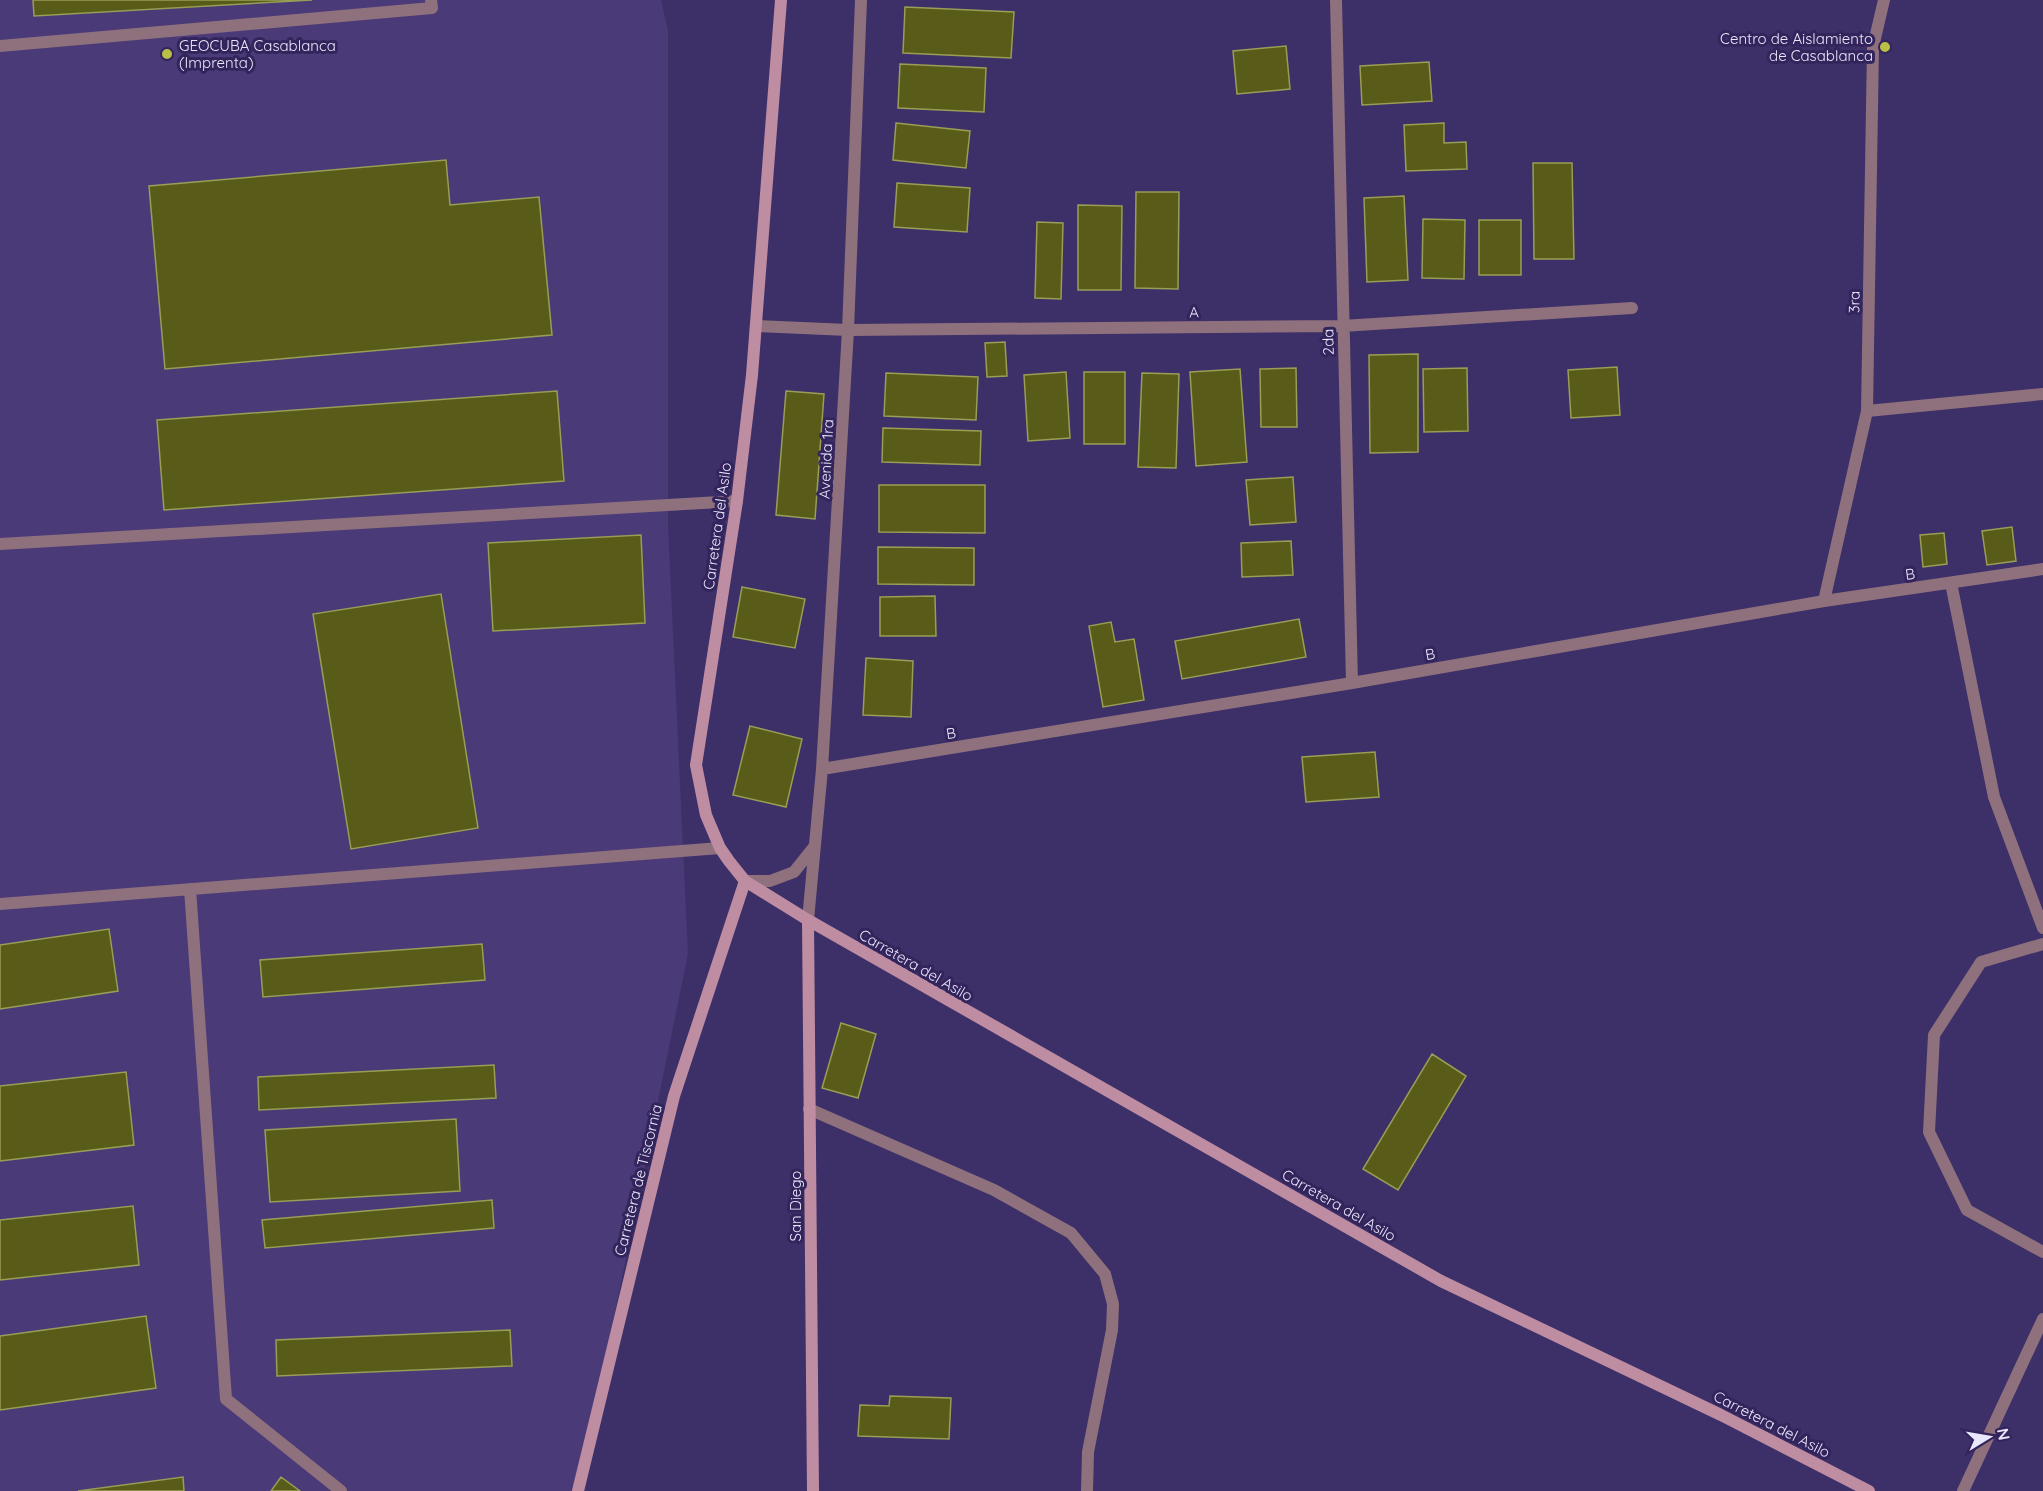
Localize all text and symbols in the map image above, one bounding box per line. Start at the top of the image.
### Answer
place label: Centro de Aislamiento de Casablanca [1720,29,1873,65]
place label: GEOCUBA Casablanca (Imprenta) [179,36,336,72]
marker: Centro de Aislamiento de Casablanca [1878,40,1892,54]
marker: GEOCUBA Casablanca (Imprenta) [160,47,174,61]
street label: 3ra [1844,291,1864,313]
street label: A [1189,302,1199,322]
street label: 2da [1318,329,1338,355]
street label: Avenida 1ra [814,419,838,499]
street label: Carretera del Asilo [699,461,735,591]
street label: B [1904,564,1916,584]
street label: B [1424,644,1437,664]
street label: B [945,723,958,743]
street label: Carretera del Asilo [856,925,976,1005]
street label: Carretera de Tiscornia [610,1102,666,1258]
street label: Carretera del Asilo [1279,1165,1399,1245]
street label: San Diego [786,1171,805,1241]
street label: Carretera del Asilo [1711,1386,1833,1462]
north arrow [1959,1407,2019,1467]
text: N [1993,1426,2015,1442]

